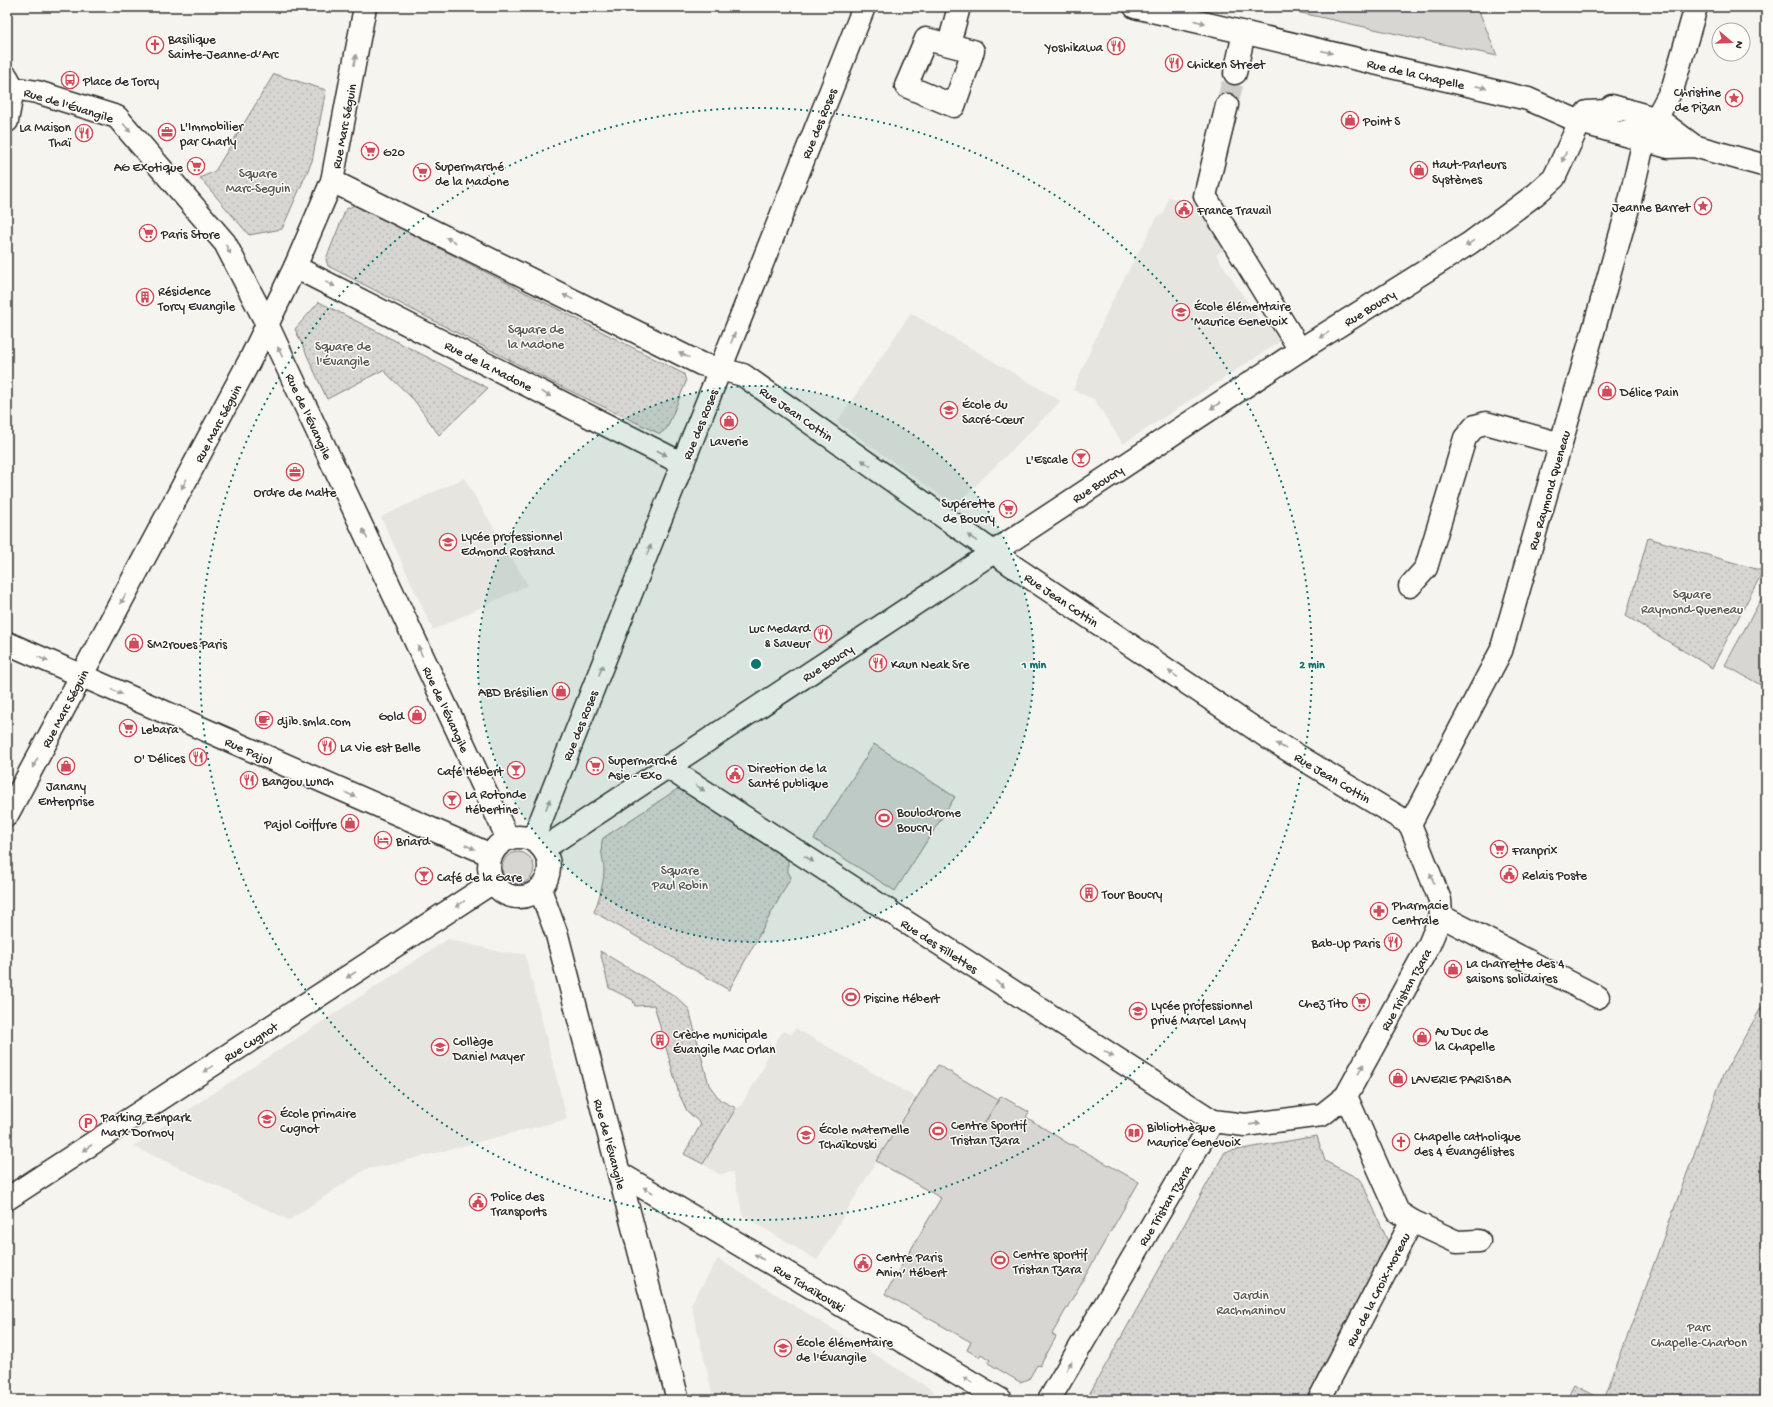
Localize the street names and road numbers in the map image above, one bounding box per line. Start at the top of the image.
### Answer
street label: Rue de la Chapelle [1365,57,1466,94]
street label: Rue Marc Séguin [330,82,361,170]
street label: Rue de l'Évangile [21,85,116,127]
street label: Rue des Roses [799,85,842,161]
street label: Rue Boucry [1342,287,1399,331]
street label: Rue de la Madone [441,339,535,396]
street label: Rue de l'Évangile [281,371,335,463]
street label: Rue Marc Séguin [192,382,246,466]
street label: Rue Jean Cottin [756,384,836,446]
street label: Rue des Roses [680,386,723,462]
street label: Rue Raymond Queneau [1526,429,1575,552]
street label: Rue Boucry [1070,463,1127,507]
street label: Rue Jean Cottin [1021,571,1101,632]
street label: Rue Boucry [800,642,857,686]
street label: Rue de l'Évangile [418,664,472,756]
street label: Rue Marc Séguin [39,667,93,751]
street label: Rue des Roses [560,687,603,763]
street label: Rue Pajol [222,735,274,769]
street label: Rue Jean Cottin [1291,751,1373,808]
street label: Rue des Fillettes [897,917,981,978]
street label: Rue Tristan Tzara [1378,946,1436,1034]
street label: Rue Cugnot [221,1019,283,1066]
street label: Rue de l'Évangile [589,1097,629,1192]
street label: Rue Tristan Tzara [1136,1163,1197,1249]
street label: Rue de la Croix-Moreau [1344,1231,1414,1350]
street label: Rue Tchaïkovski [770,1262,847,1316]

